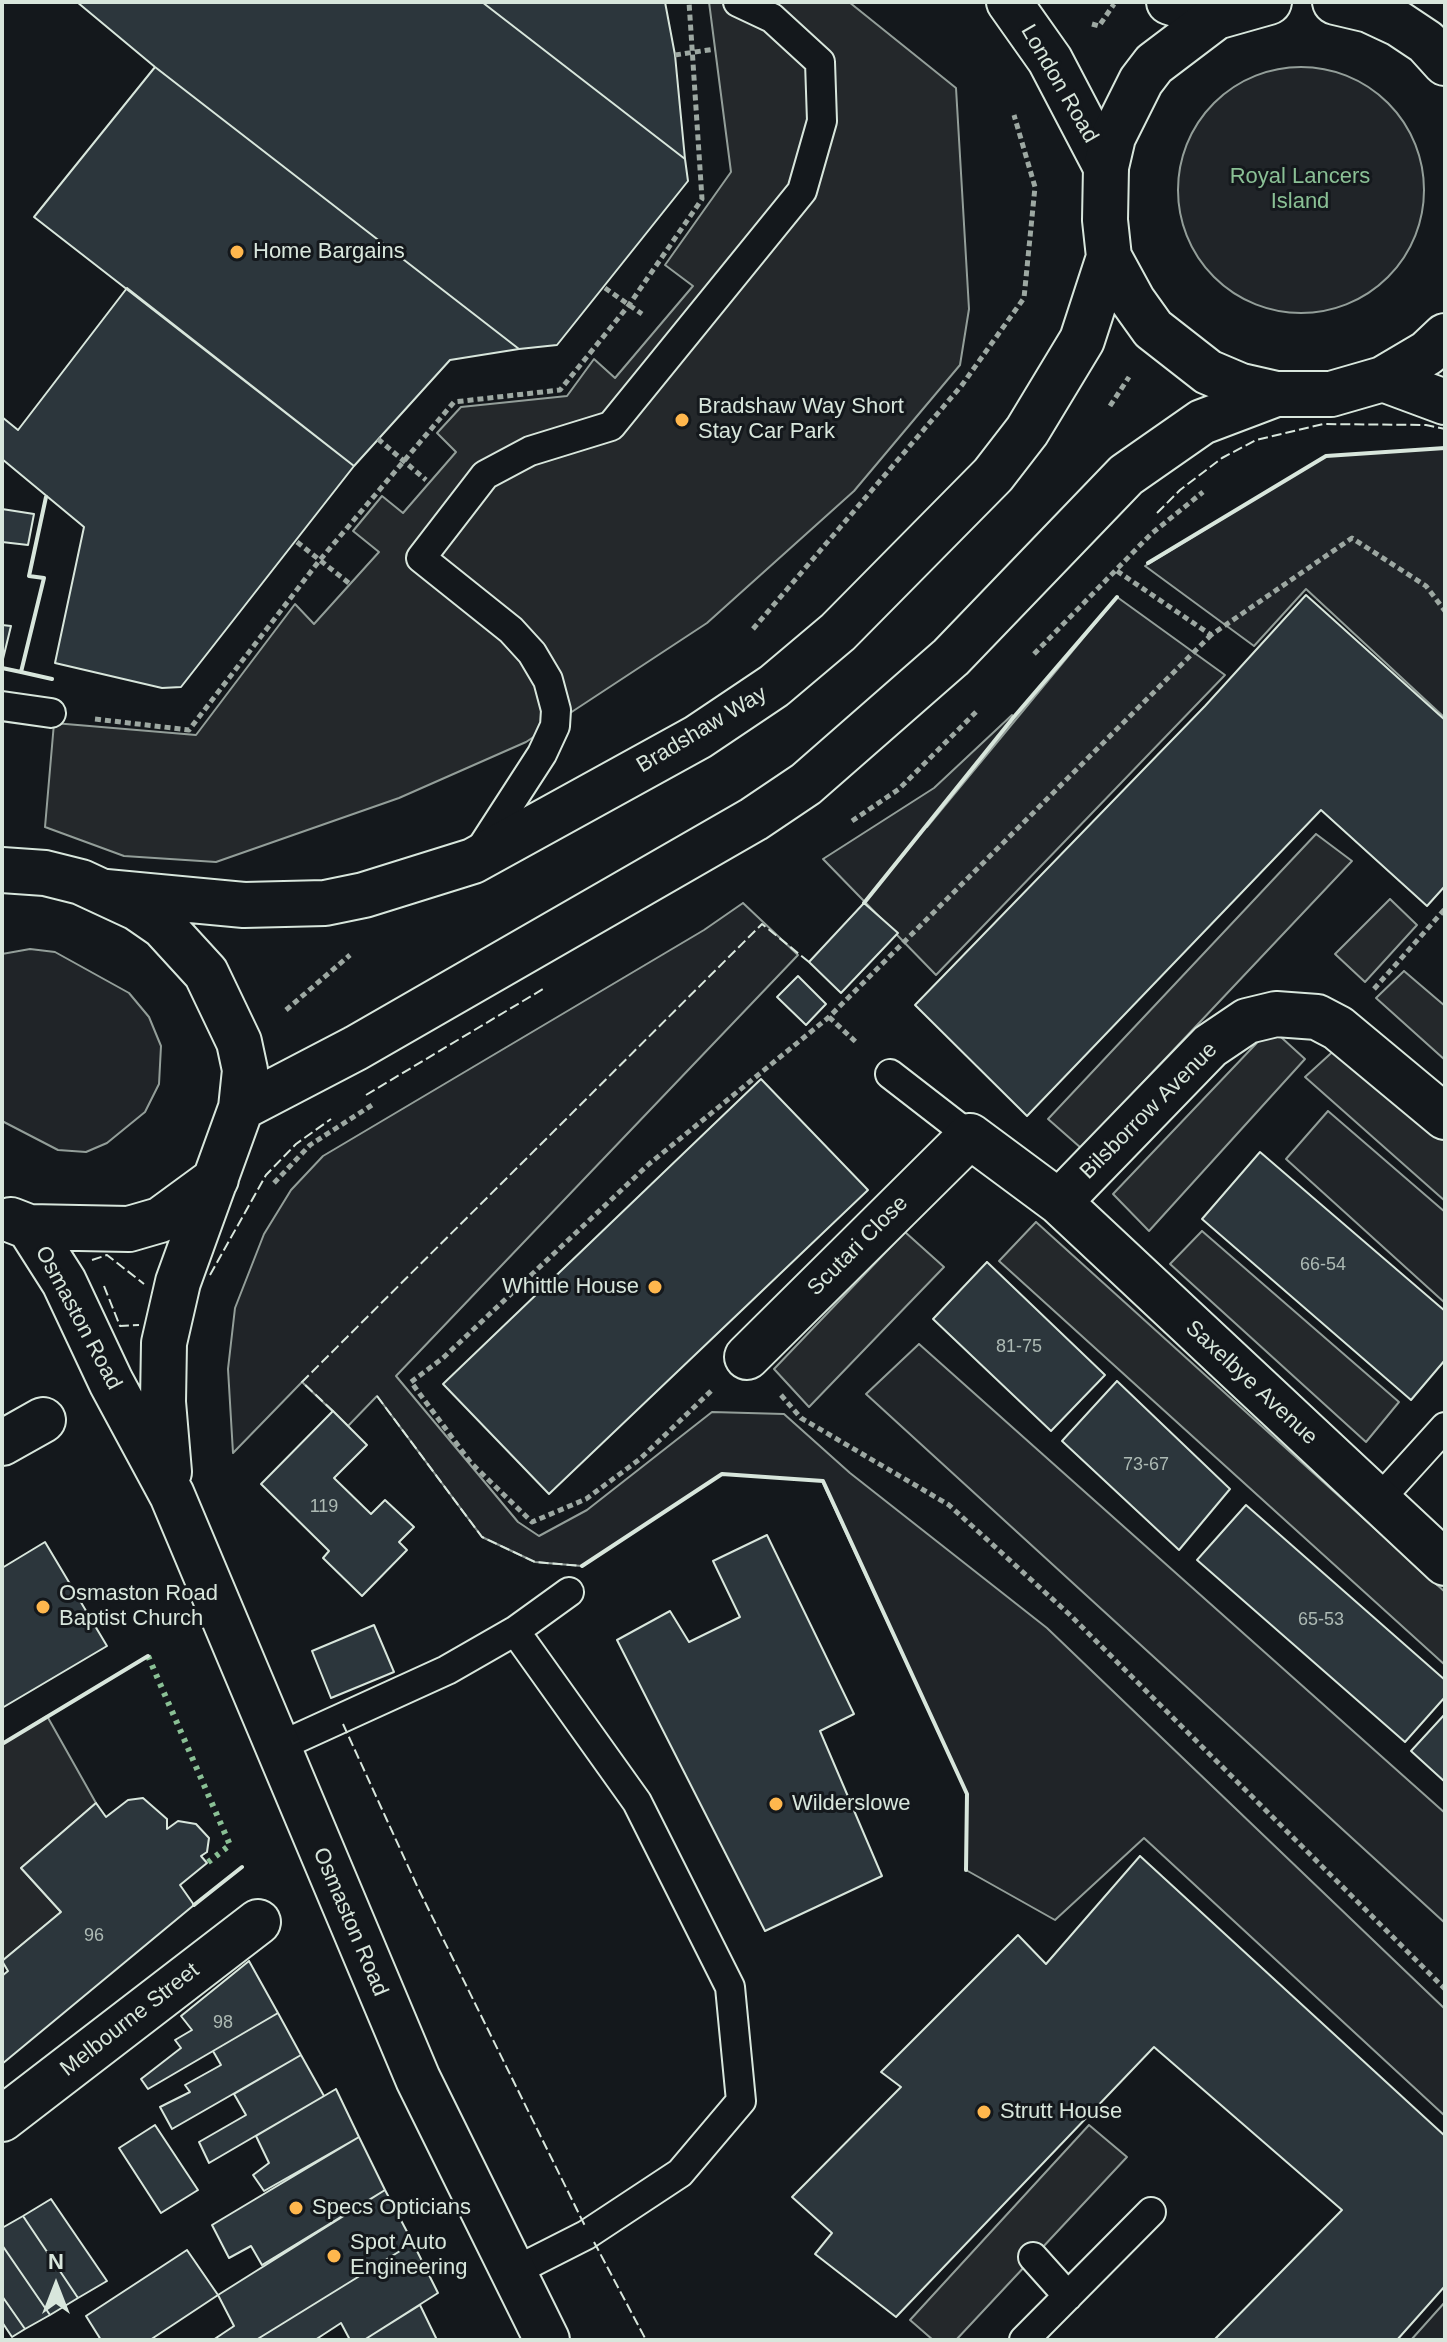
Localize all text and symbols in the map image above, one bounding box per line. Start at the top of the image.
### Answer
street label: London Road [1015,20,1103,148]
park label: Royal Lancers Island [1230,164,1370,216]
place label: Home Bargains [253,239,405,265]
marker: Home Bargains [228,243,246,261]
place label: Bradshaw Way Short Stay Car Park [698,394,904,446]
marker: Bradshaw Way Short Stay Car Park [673,411,691,429]
street label: Bradshaw Way [632,681,772,779]
street label: Bilsborrow Avenue [1075,1037,1223,1185]
street label: Scutari Close [802,1190,914,1302]
street label: Osmaston Road [29,1242,127,1394]
house number: 66-54 [1300,1254,1346,1276]
place label: Whittle House [502,1274,639,1300]
marker: Whittle House [646,1278,664,1296]
street label: Saxelbye Avenue [1180,1315,1322,1451]
house number: 81-75 [996,1336,1042,1358]
house number: 73-67 [1123,1454,1169,1476]
house number: 119 [310,1496,338,1518]
place label: Osmaston Road Baptist Church [59,1581,218,1632]
marker: Osmaston Road Baptist Church [34,1598,52,1616]
house number: 65-53 [1298,1609,1344,1631]
place label: Wilderslowe [792,1791,911,1817]
marker: Wilderslowe [767,1795,785,1813]
street label: Osmaston Road [307,1844,393,2000]
house number: 96 [84,1925,104,1947]
street label: Melbourne Street [55,1958,205,2082]
house number: 98 [213,2012,233,2034]
place label: Strutt House [1000,2099,1122,2125]
marker: Strutt House [975,2103,993,2121]
place label: Specs Opticians [312,2195,471,2221]
marker: Specs Opticians [287,2199,305,2217]
place label: Spot Auto Engineering [350,2230,467,2282]
north arrow [16,2246,96,2326]
marker: Spot Auto Engineering [325,2247,343,2265]
text: N [48,2249,64,2274]

